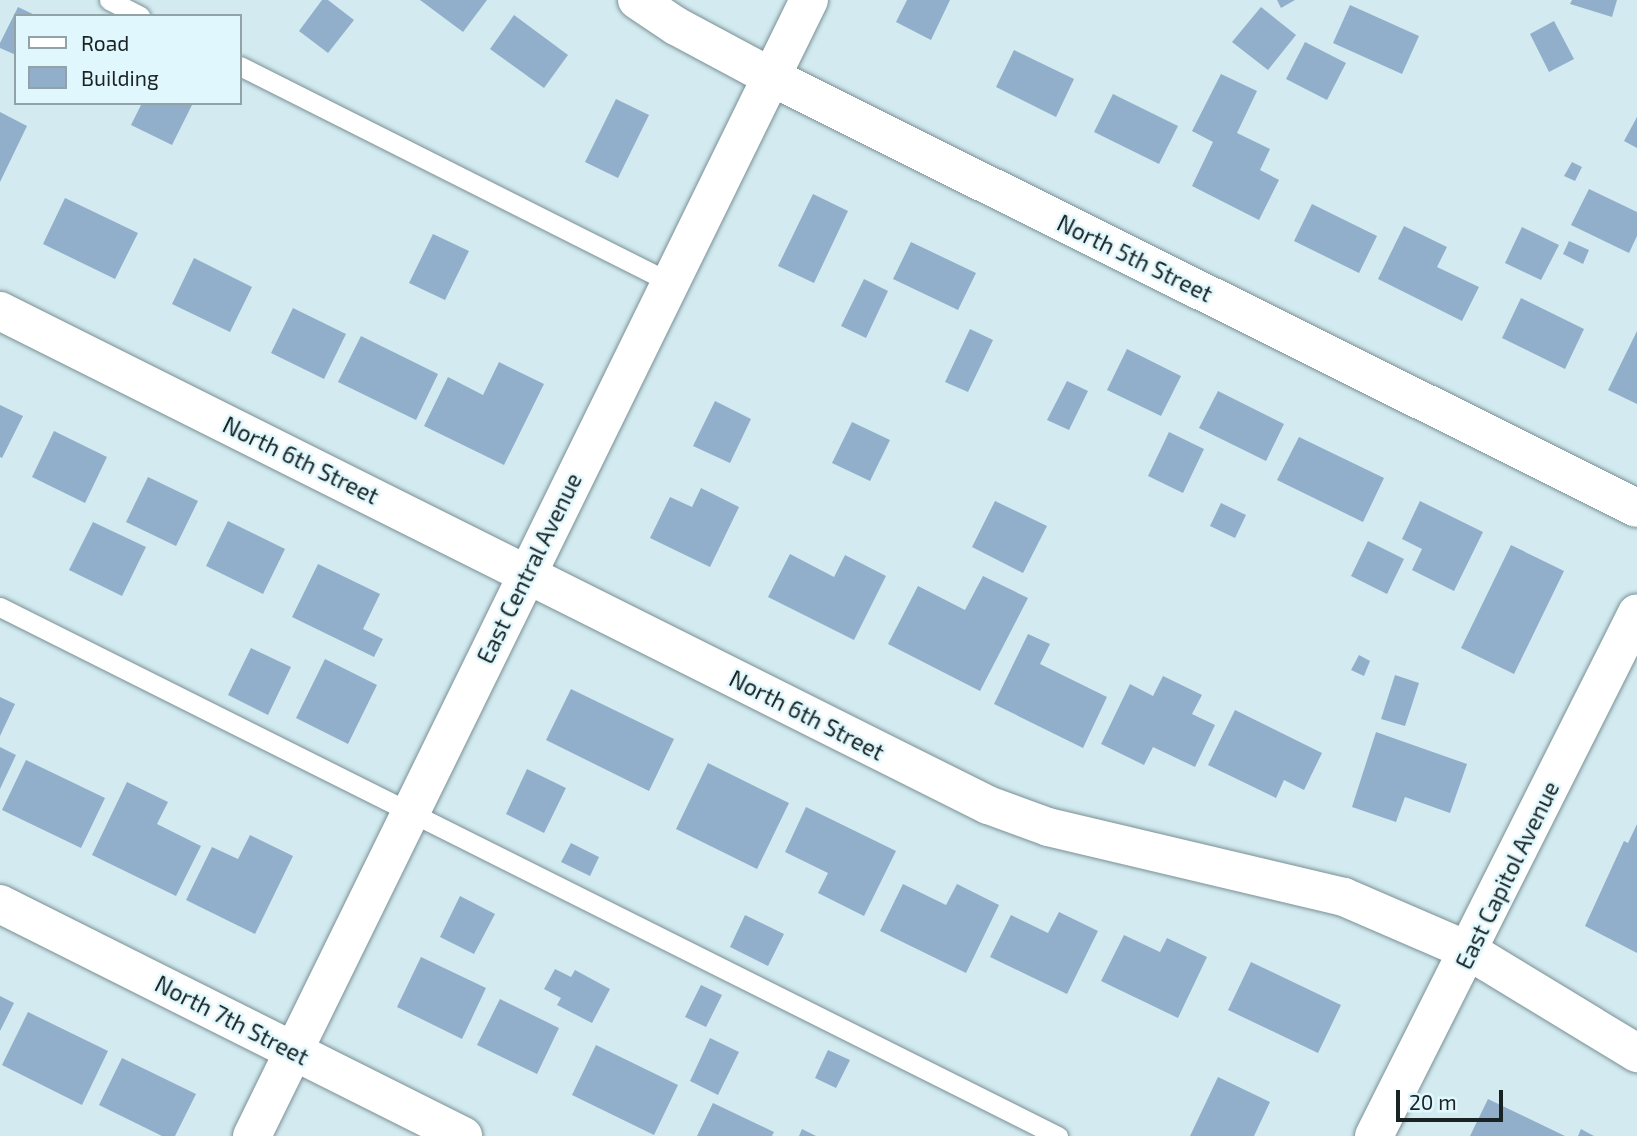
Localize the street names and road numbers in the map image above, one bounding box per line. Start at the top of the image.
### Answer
street label: North 5th Street [1053,208,1217,308]
street label: North 6th Street [219,410,383,510]
street label: East Central Avenue [471,468,587,668]
street label: North 6th Street [725,664,889,766]
street label: East Capitol Avenue [1449,776,1565,974]
street label: North 7th Street [151,969,313,1071]

